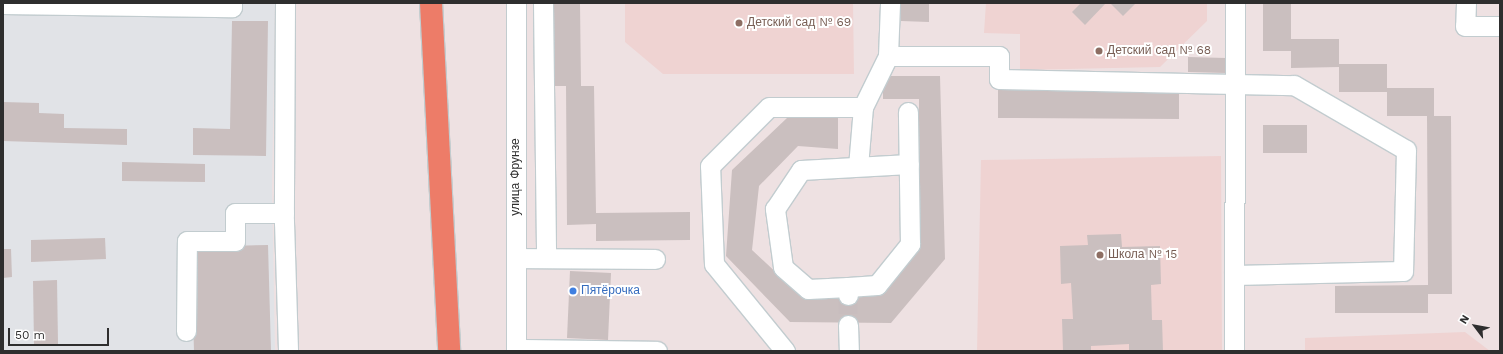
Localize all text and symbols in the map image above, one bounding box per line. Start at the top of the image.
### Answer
place label: Детский сад № 69 [747,16,851,30]
marker: Детский сад № 69 [734,18,744,28]
place label: Детский сад № 68 [1107,44,1211,58]
marker: Детский сад № 68 [1094,46,1104,56]
street label: улица Фрунзе [509,138,523,216]
place label: Школа № 15 [1108,248,1177,262]
marker: Школа № 15 [1095,250,1105,260]
place label: Пятёрочка [581,284,640,298]
marker: Пятёрочка [568,286,578,296]
north arrow [1455,306,1495,346]
text: N [1457,312,1472,326]
scale bar [10,320,111,346]
text: 50 m [15,328,45,342]

